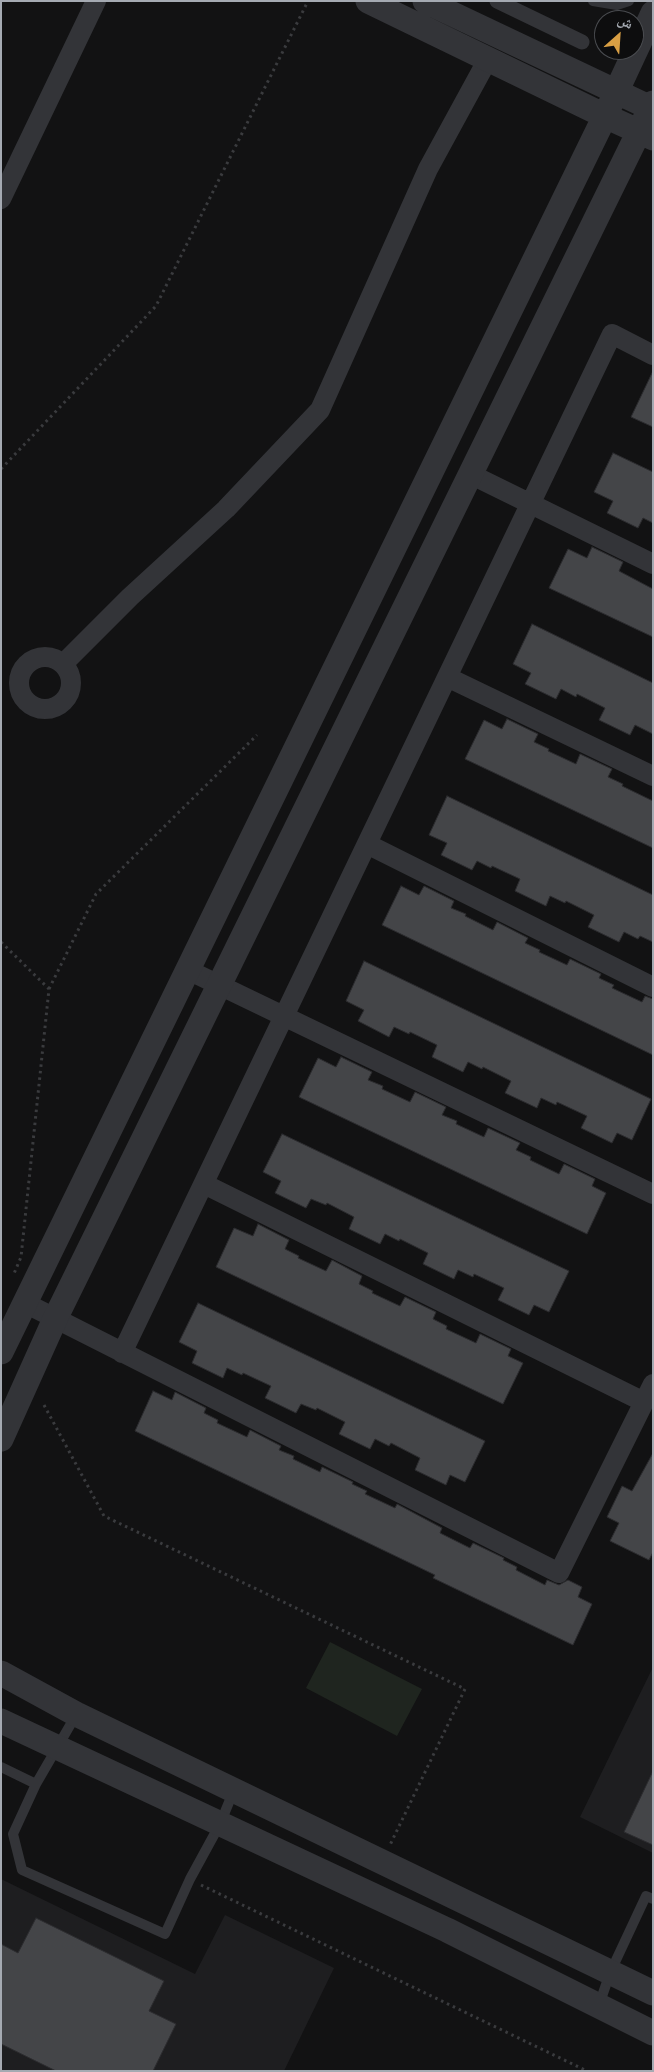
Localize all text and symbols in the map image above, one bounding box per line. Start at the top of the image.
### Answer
north arrow [594,10,644,60]
text: ش [615,10,636,34]

